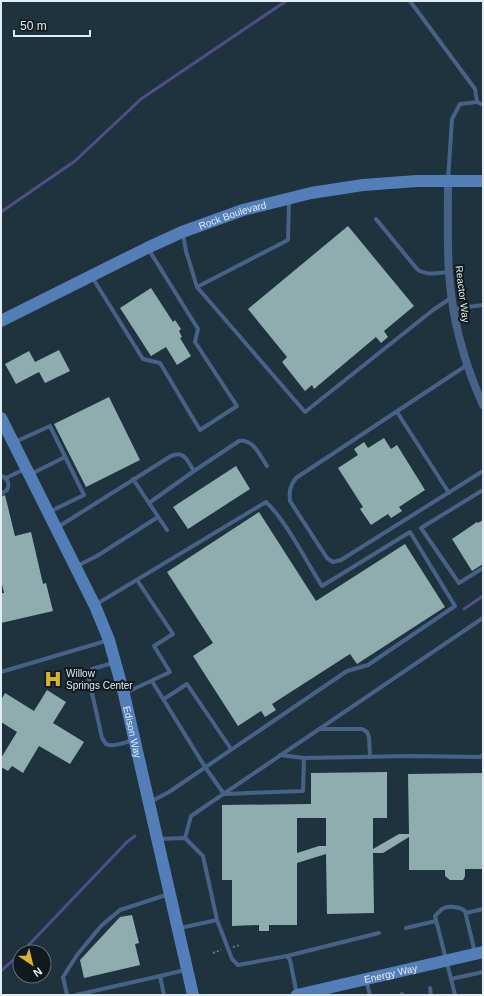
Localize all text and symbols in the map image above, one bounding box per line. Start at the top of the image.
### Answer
scale bar [14,12,90,38]
text: 50 m [20,19,47,33]
street label: Rock Boulevard [197,199,268,232]
street label: Reactor Way [454,265,471,323]
place label: Willow Springs Center [66,668,133,691]
hospital icon: Willow Springs Center [43,669,63,689]
street label: Edison Way [121,705,144,759]
north arrow [12,944,52,984]
street label: Energy Way [363,962,418,985]
text: N [31,965,44,979]

